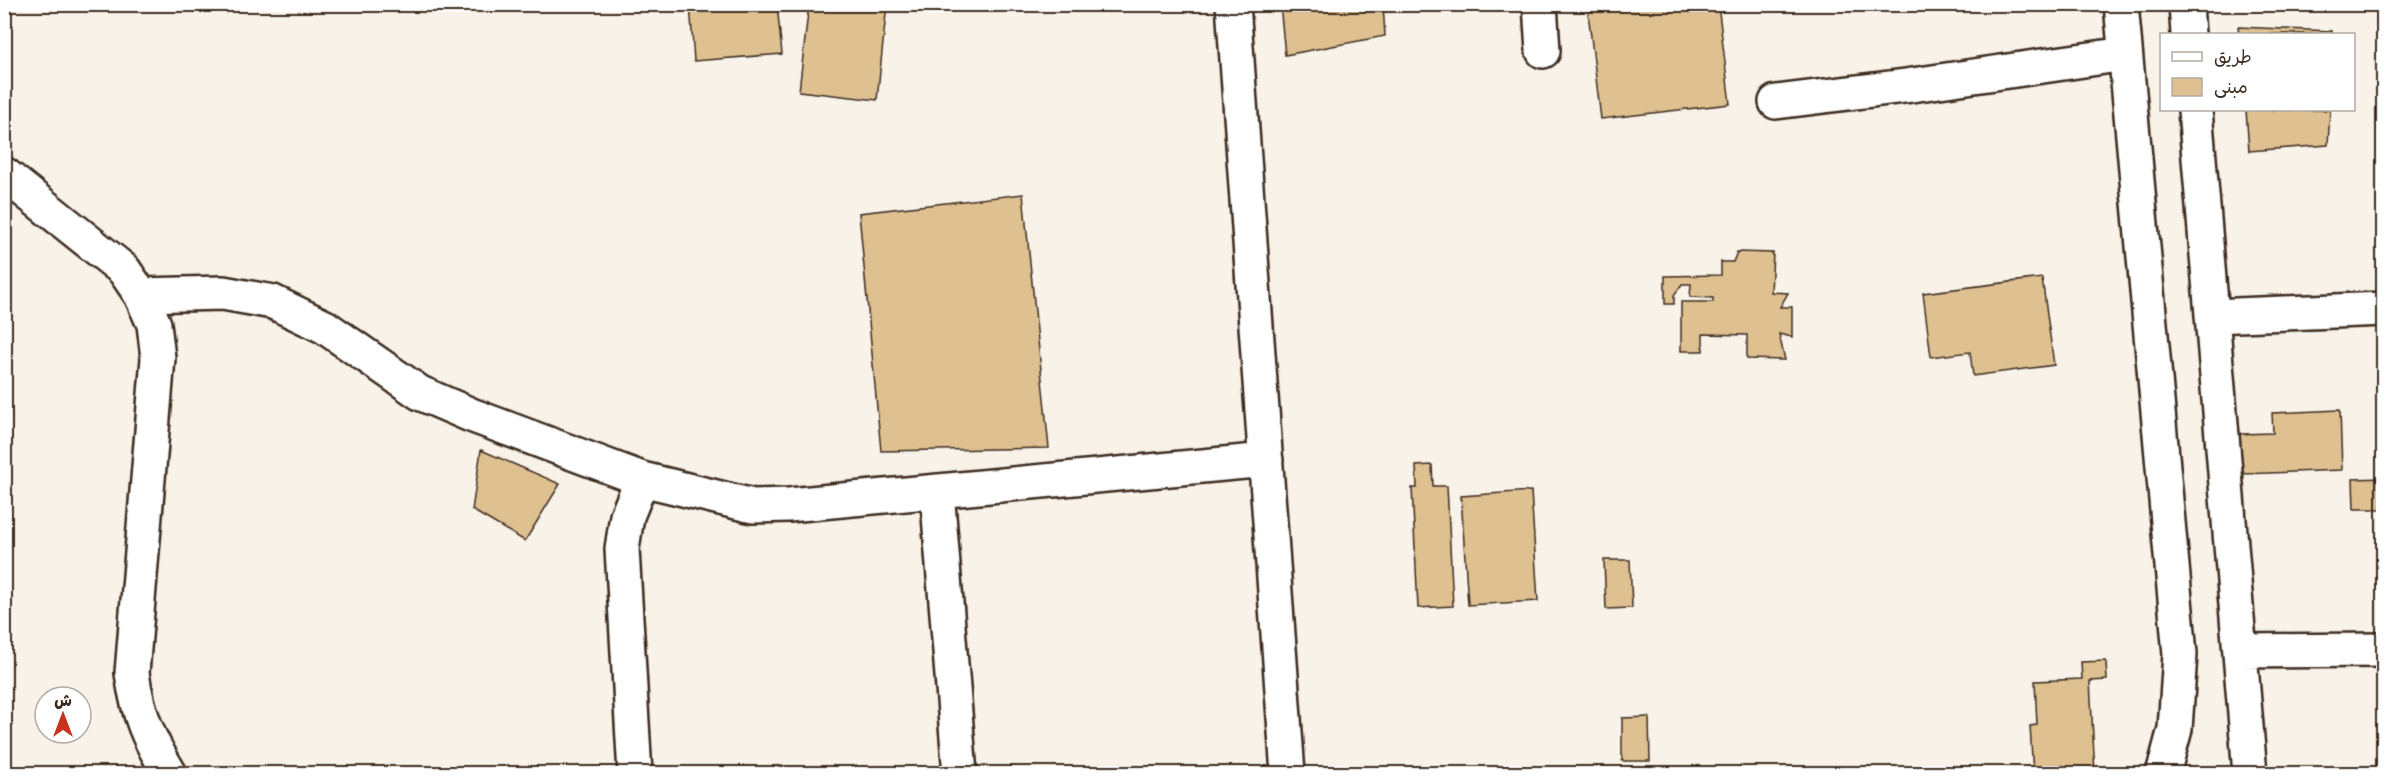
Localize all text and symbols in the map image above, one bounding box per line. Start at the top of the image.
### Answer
legend [2160,33,2355,111]
text: طريق [2214,45,2252,69]
text: مبنى [2214,75,2248,99]
north arrow [33,685,93,745]
text: ش [54,690,72,711]

